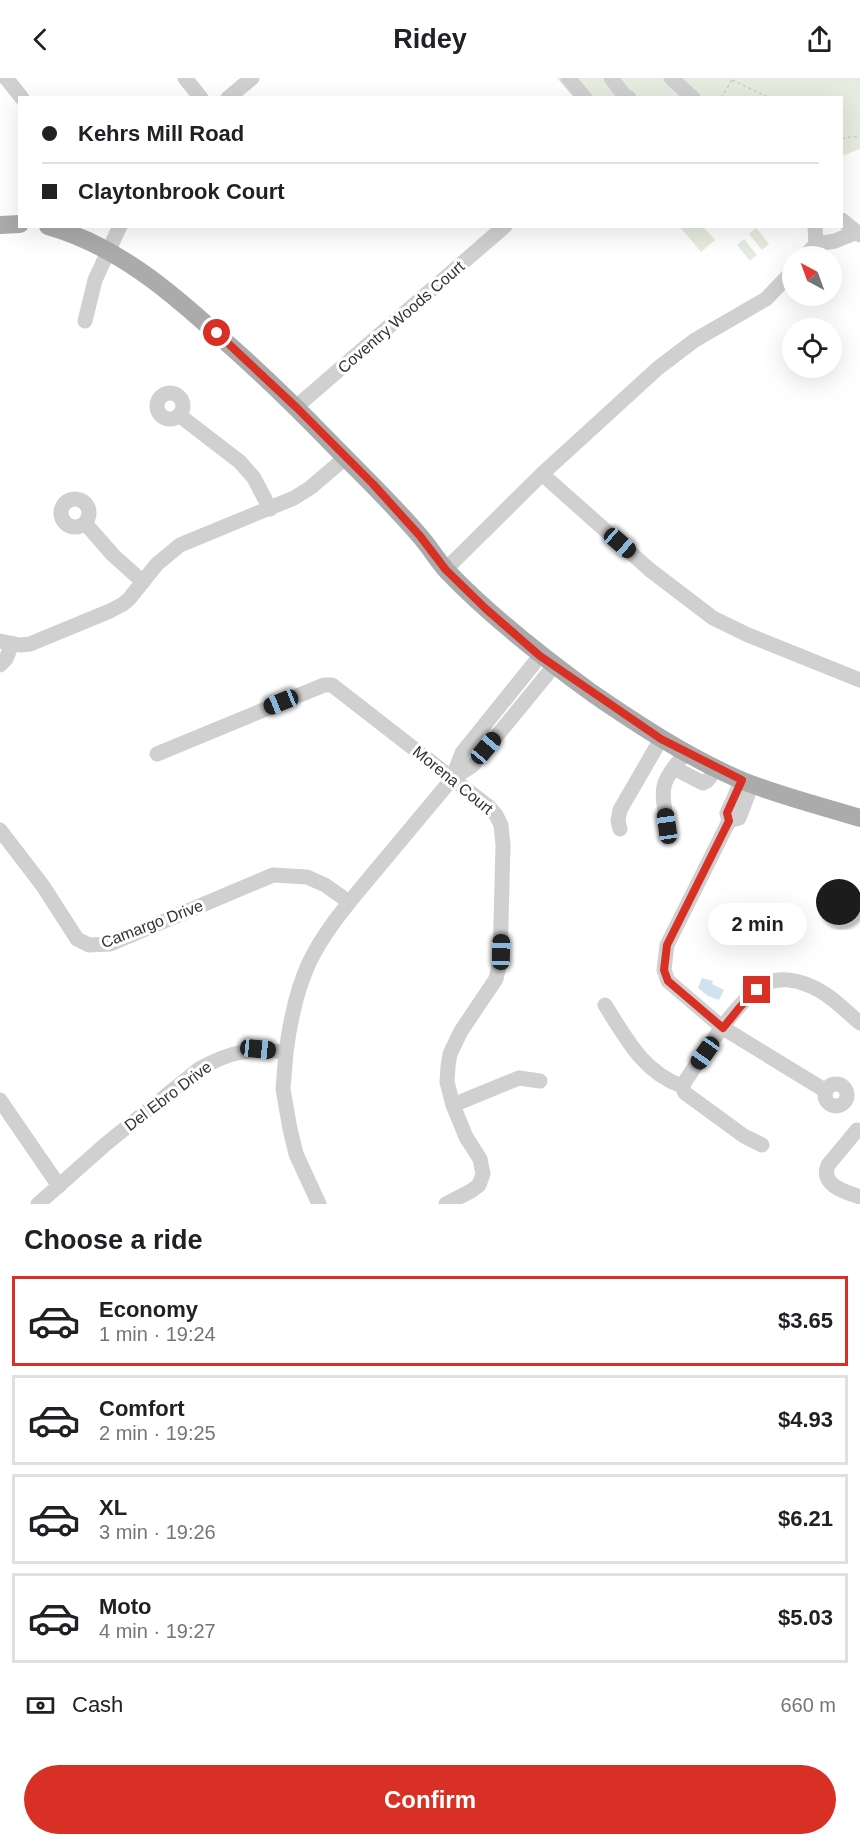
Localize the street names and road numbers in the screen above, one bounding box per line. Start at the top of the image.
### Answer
street label: Coventry Woods Court [334,257,468,376]
street label: Morena Court [410,743,497,818]
street label: Camargo Drive [99,897,205,951]
street label: Del Ebro Drive [121,1058,215,1134]

